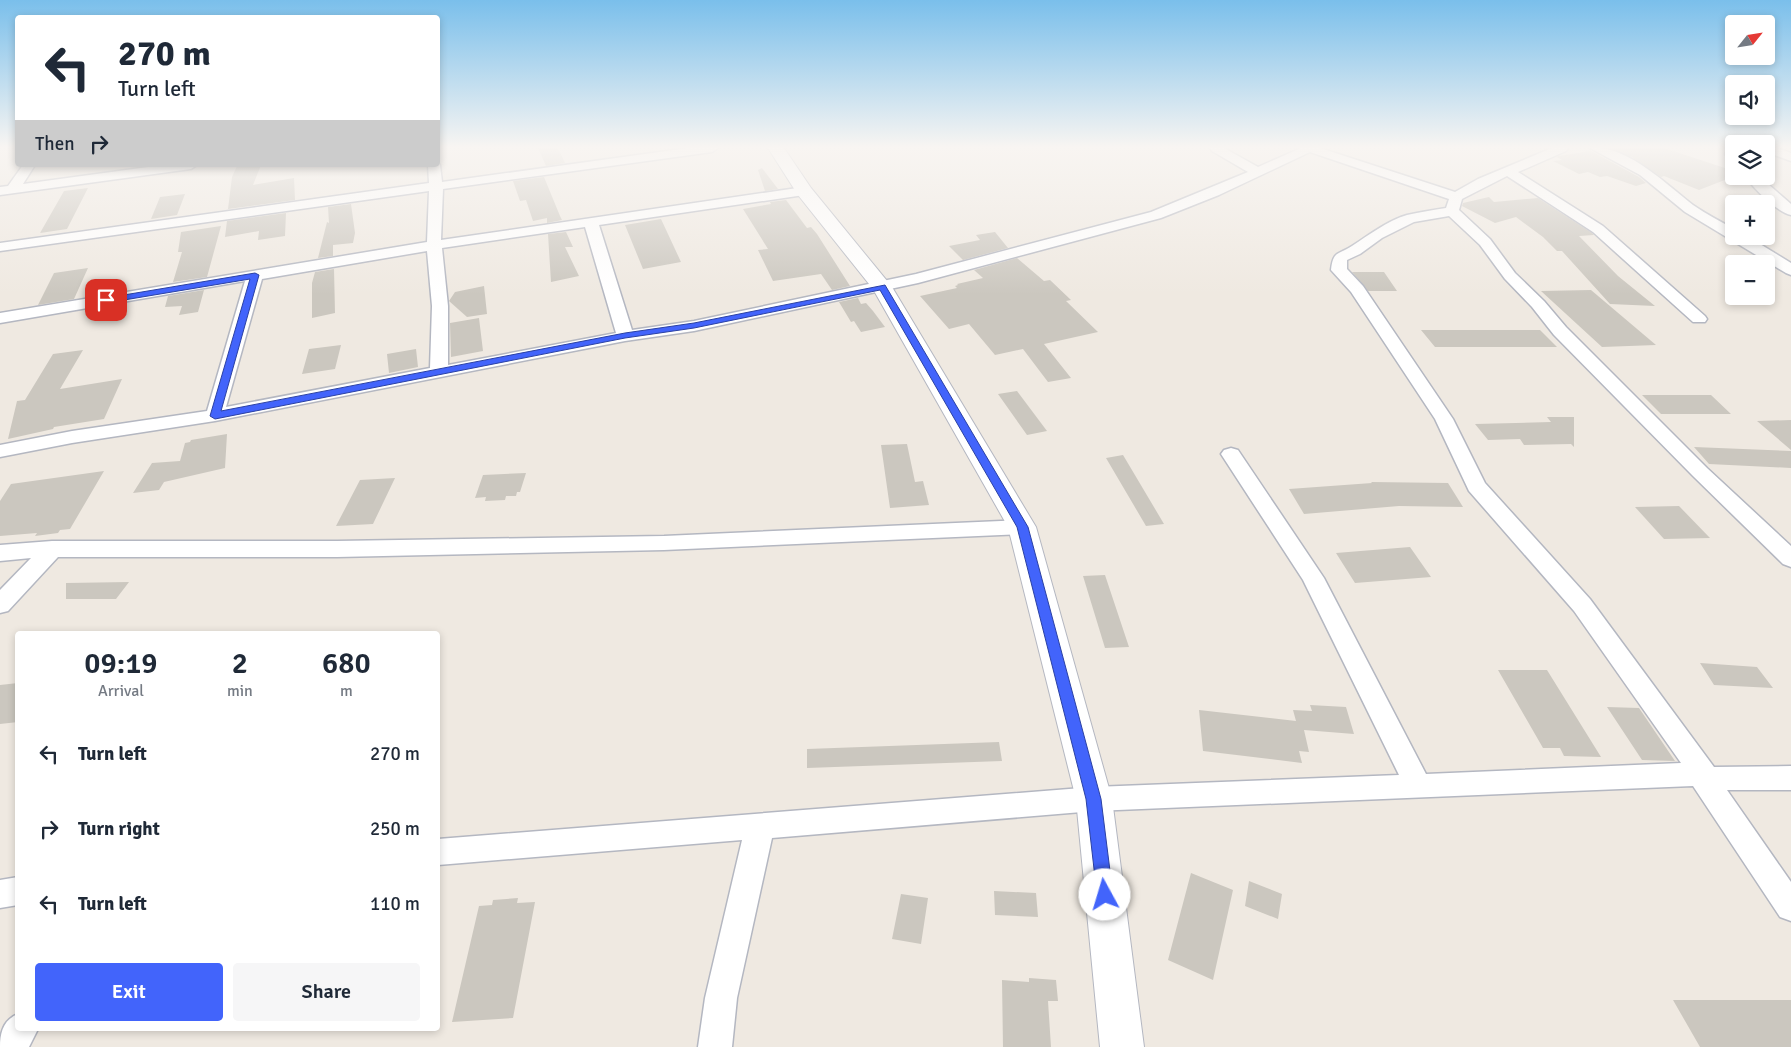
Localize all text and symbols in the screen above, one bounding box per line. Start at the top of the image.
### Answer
north arrow [1725,15,1775,65]
map controls [1725,15,1775,305]
text: 270 m [118,32,211,75]
icon: left [35,35,100,100]
text: Turn left [118,75,196,102]
button: sound [1725,75,1775,125]
icon: right [85,130,113,158]
text: Then [35,132,75,156]
button: layers [1725,135,1775,185]
button: + [1725,195,1775,245]
button: − [1725,255,1775,305]
pin [85,279,127,321]
icon: arrive [92,286,120,314]
text: 09:19 [84,645,158,682]
text: 2 [232,645,248,682]
text: 680 [322,645,371,682]
text: Arrival [98,681,144,701]
text: min [227,681,253,701]
text: m [340,681,353,701]
icon: left [35,740,63,768]
text: Turn left [78,742,147,766]
text: 270 m [370,742,420,766]
icon: right [35,815,63,843]
text: Turn right [78,817,160,841]
text: 250 m [370,817,420,841]
position arrow [1078,868,1130,920]
icon: left [35,890,63,918]
text: Turn left [78,892,147,916]
text: 110 m [370,892,420,916]
button: Exit [35,963,223,1021]
button: Share [233,963,420,1021]

